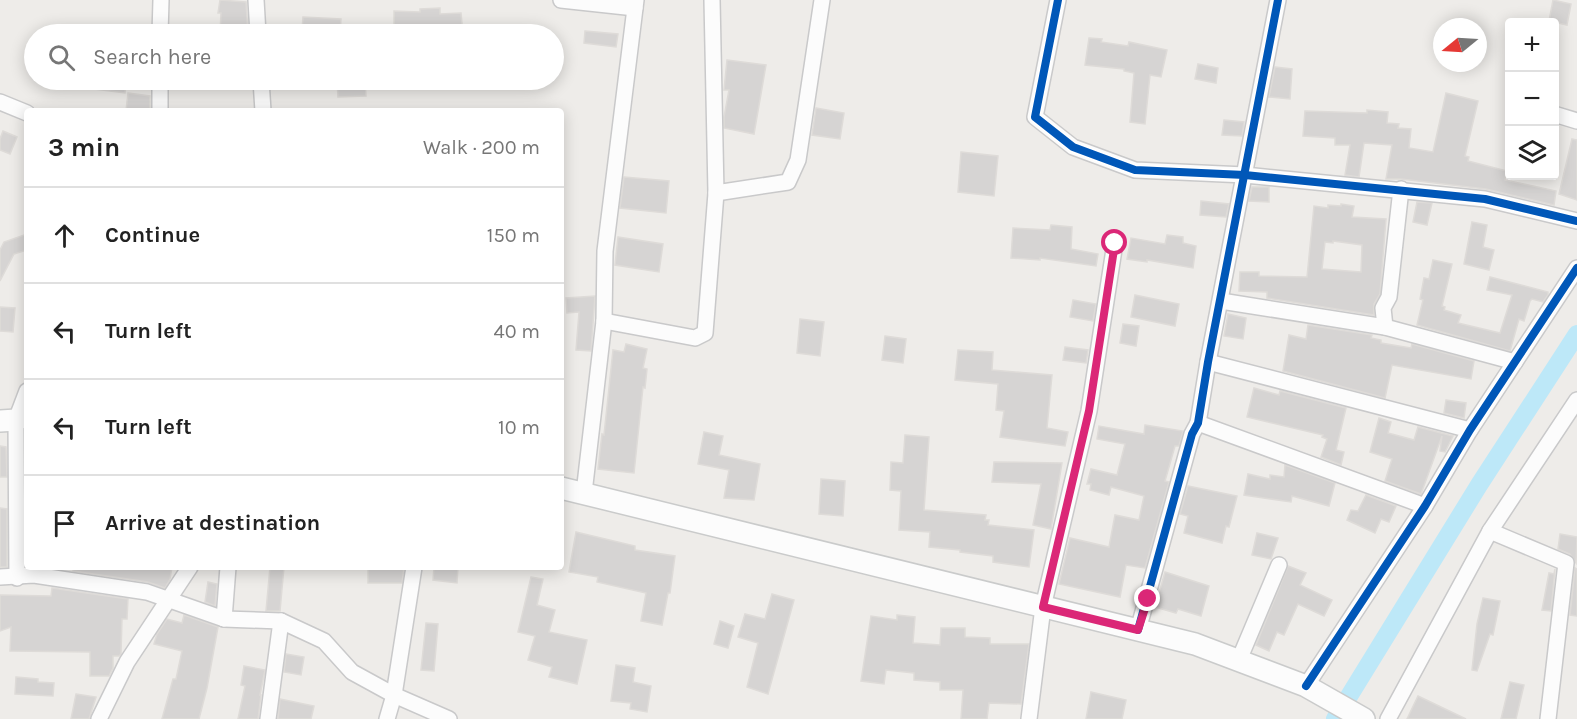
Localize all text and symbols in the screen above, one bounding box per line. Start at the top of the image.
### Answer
north arrow [1433,18,1487,72]
map controls [1505,18,1559,180]
button: + [1505,18,1559,72]
search box [24,24,564,90]
icon: search [45,41,78,74]
text: Search here [93,44,211,70]
button: − [1505,72,1559,126]
button: layers [1505,126,1559,180]
text: 3 min [48,132,120,163]
text: Walk · 200 m [423,136,540,159]
icon: ahead [48,219,81,252]
text: Continue [105,222,200,248]
text: 150 m [487,224,540,247]
route start [1101,229,1127,255]
icon: left [48,315,81,348]
text: Turn left [105,318,192,344]
text: 40 m [494,320,540,343]
icon: left [48,411,81,444]
text: Turn left [105,414,192,440]
text: 10 m [498,416,540,439]
icon: arrive [48,507,81,540]
text: Arrive at destination [105,510,320,536]
route end [1134,585,1160,611]

